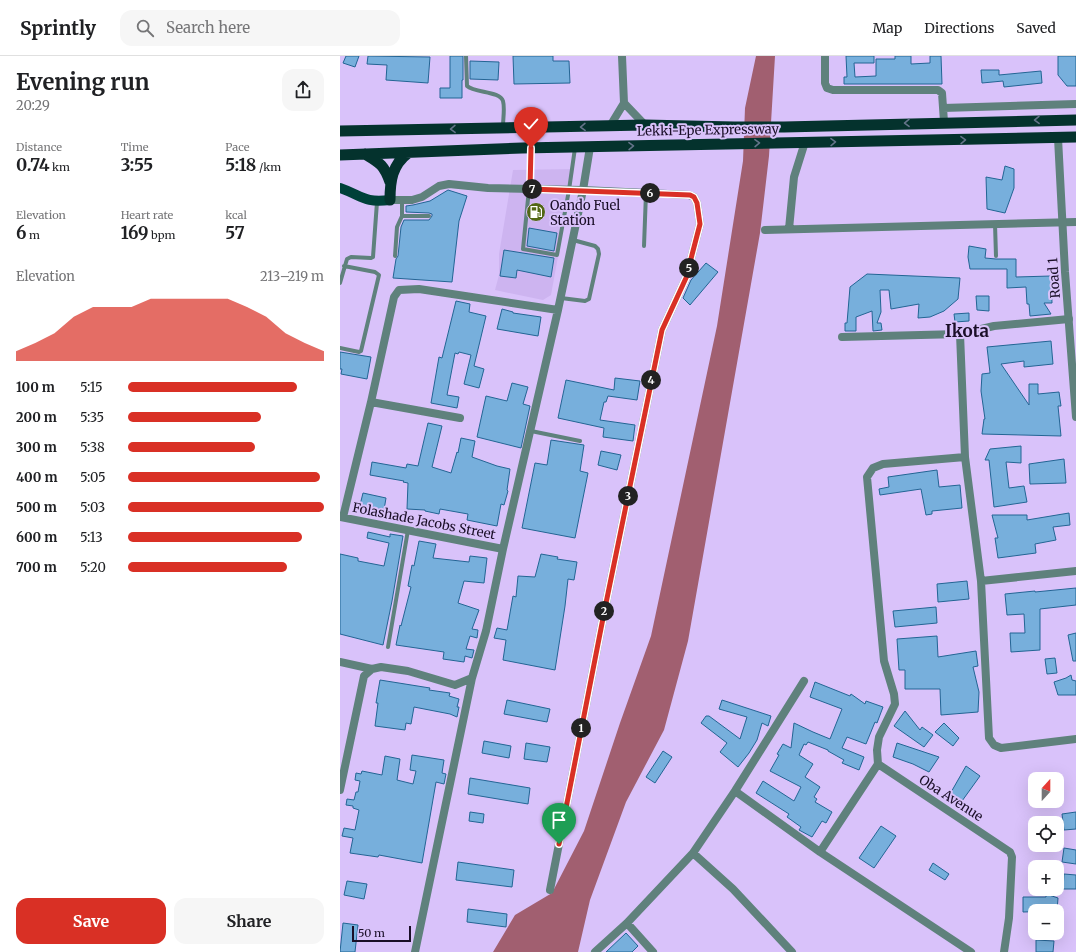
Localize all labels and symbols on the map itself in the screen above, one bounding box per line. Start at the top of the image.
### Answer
pin [514,107,548,148]
one-way arrow [1034,116,1040,125]
one-way arrow [904,119,910,127]
street label: Lekki-Epe Expressway [637,120,780,140]
one-way arrow [580,123,586,131]
one-way arrow [450,125,456,133]
one-way arrow [960,136,966,144]
one-way arrow [830,138,836,146]
one-way arrow [754,139,760,147]
one-way arrow [628,142,634,150]
pin: 7 [522,179,542,199]
pin: 6 [640,183,660,203]
place label: Oando Fuel Station [550,197,620,229]
fuel station icon: Oando Fuel Station [525,201,547,223]
street label: Road 1 [1044,257,1064,299]
pin: 5 [679,258,699,278]
district label: Ikota [945,320,990,342]
pin: 4 [641,370,661,390]
pin: 3 [618,486,638,506]
street label: Folashade Jacobs Street [351,499,497,543]
pin: 2 [594,601,614,621]
pin: 1 [571,718,591,738]
street label: Oba Avenue [916,771,986,825]
north arrow [1028,772,1064,808]
pin [542,803,576,844]
scale bar [352,924,411,943]

